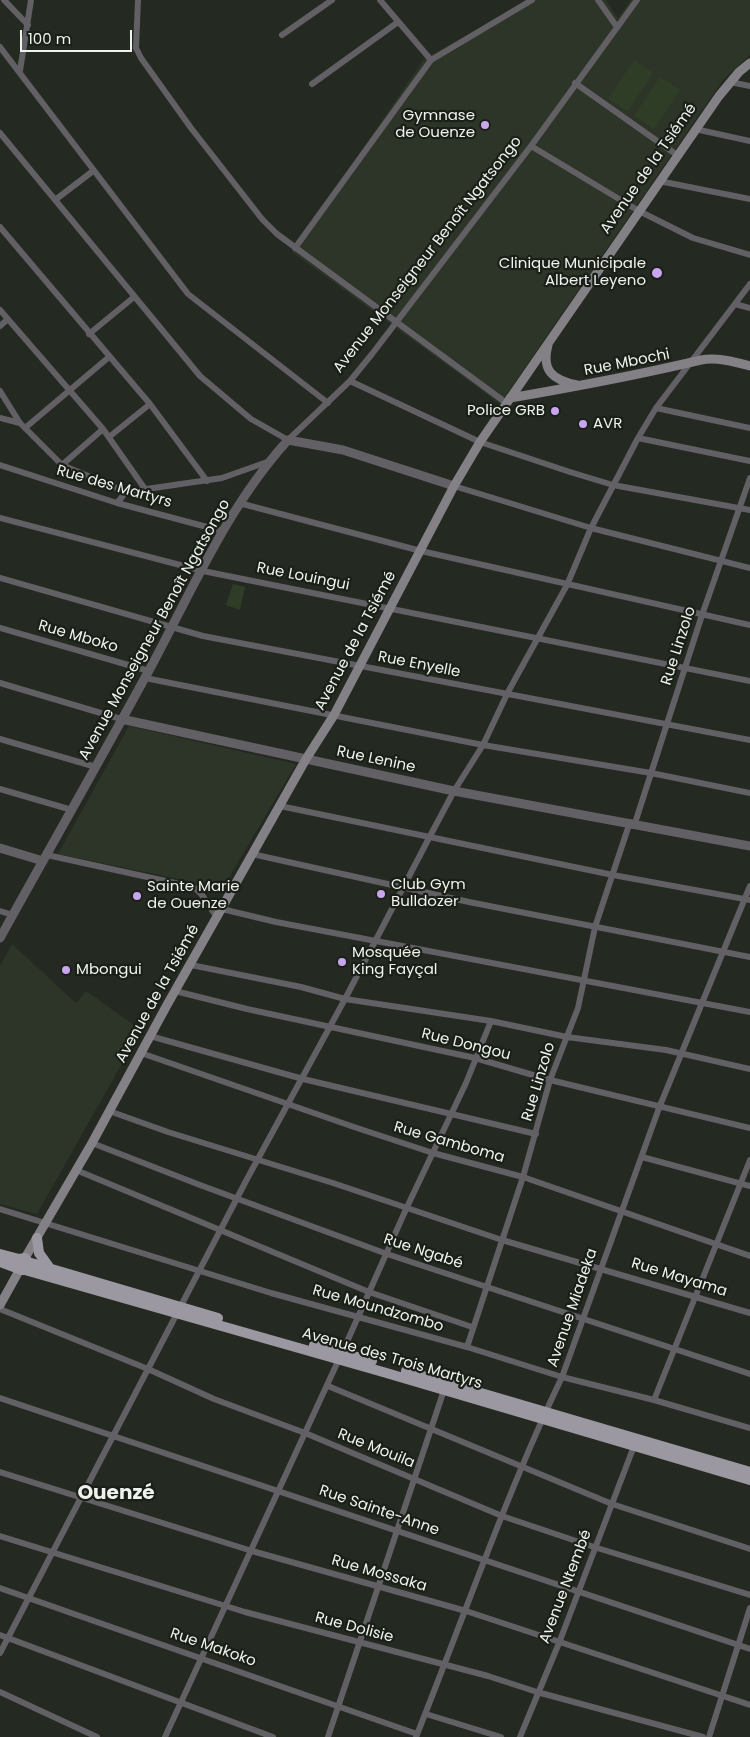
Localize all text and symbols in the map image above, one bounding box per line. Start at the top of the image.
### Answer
scale bar [22,20,135,52]
text: 100 m [28,28,71,49]
street label: Avenue de la Tsiémé [597,100,701,238]
place label: Gymnase de Ouenze [395,107,475,142]
marker: Gymnase de Ouenze [479,119,491,131]
street label: Avenue Monseigneur Benoît Ngatsongo [330,133,526,377]
place label: Clinique Municipale Albert Leyeno [499,255,646,290]
marker: Clinique Municipale Albert Leyeno [650,266,664,280]
street label: Rue Mbochi [583,346,671,380]
place label: Police GRB [467,402,545,420]
marker: Police GRB [549,405,561,417]
place label: AVR [593,415,622,433]
marker: AVR [577,418,589,430]
street label: Rue des Martyrs [54,462,174,512]
street label: Avenue Monseigneur Benoît Ngatsongo [76,496,234,764]
street label: Rue Louingui [255,559,351,595]
street label: Avenue de la Tsiémé [312,568,400,714]
street label: Rue Linzolo [658,604,700,688]
street label: Rue Mboko [36,617,120,657]
street label: Rue Enyelle [376,648,462,682]
street label: Rue Lenine [335,743,417,777]
place label: Club Gym Bulldozer [391,876,466,911]
place label: Sainte Marie de Ouenze [147,878,240,913]
marker: Club Gym Bulldozer [375,888,387,900]
marker: Sainte Marie de Ouenze [131,890,143,902]
street label: Avenue de la Tsiémé [112,922,204,1066]
place label: Mosquée King Fayçal [352,944,437,979]
marker: Mosquée King Fayçal [336,956,348,968]
place label: Mbongui [76,961,142,979]
marker: Mbongui [60,964,72,976]
street label: Rue Dongou [420,1025,512,1065]
street label: Rue Linzolo [518,1040,560,1124]
street label: Rue Gamboma [391,1119,507,1167]
street label: Rue Ngabé [381,1231,465,1273]
street label: Avenue Miadeka [544,1246,602,1370]
street label: Rue Mayama [629,1255,729,1301]
street label: Rue Moundzombo [310,1282,446,1336]
street label: Avenue des Trois Martyrs [300,1325,484,1393]
street label: Rue Mouila [335,1425,417,1473]
district label: Ouenzé [77,1482,155,1506]
street label: Rue Sainte-Anne [317,1482,441,1540]
street label: Avenue Ntembé [536,1528,596,1646]
street label: Rue Mossaka [329,1552,429,1596]
street label: Rue Dolisie [313,1609,395,1647]
street label: Rue Makoko [168,1625,258,1671]

